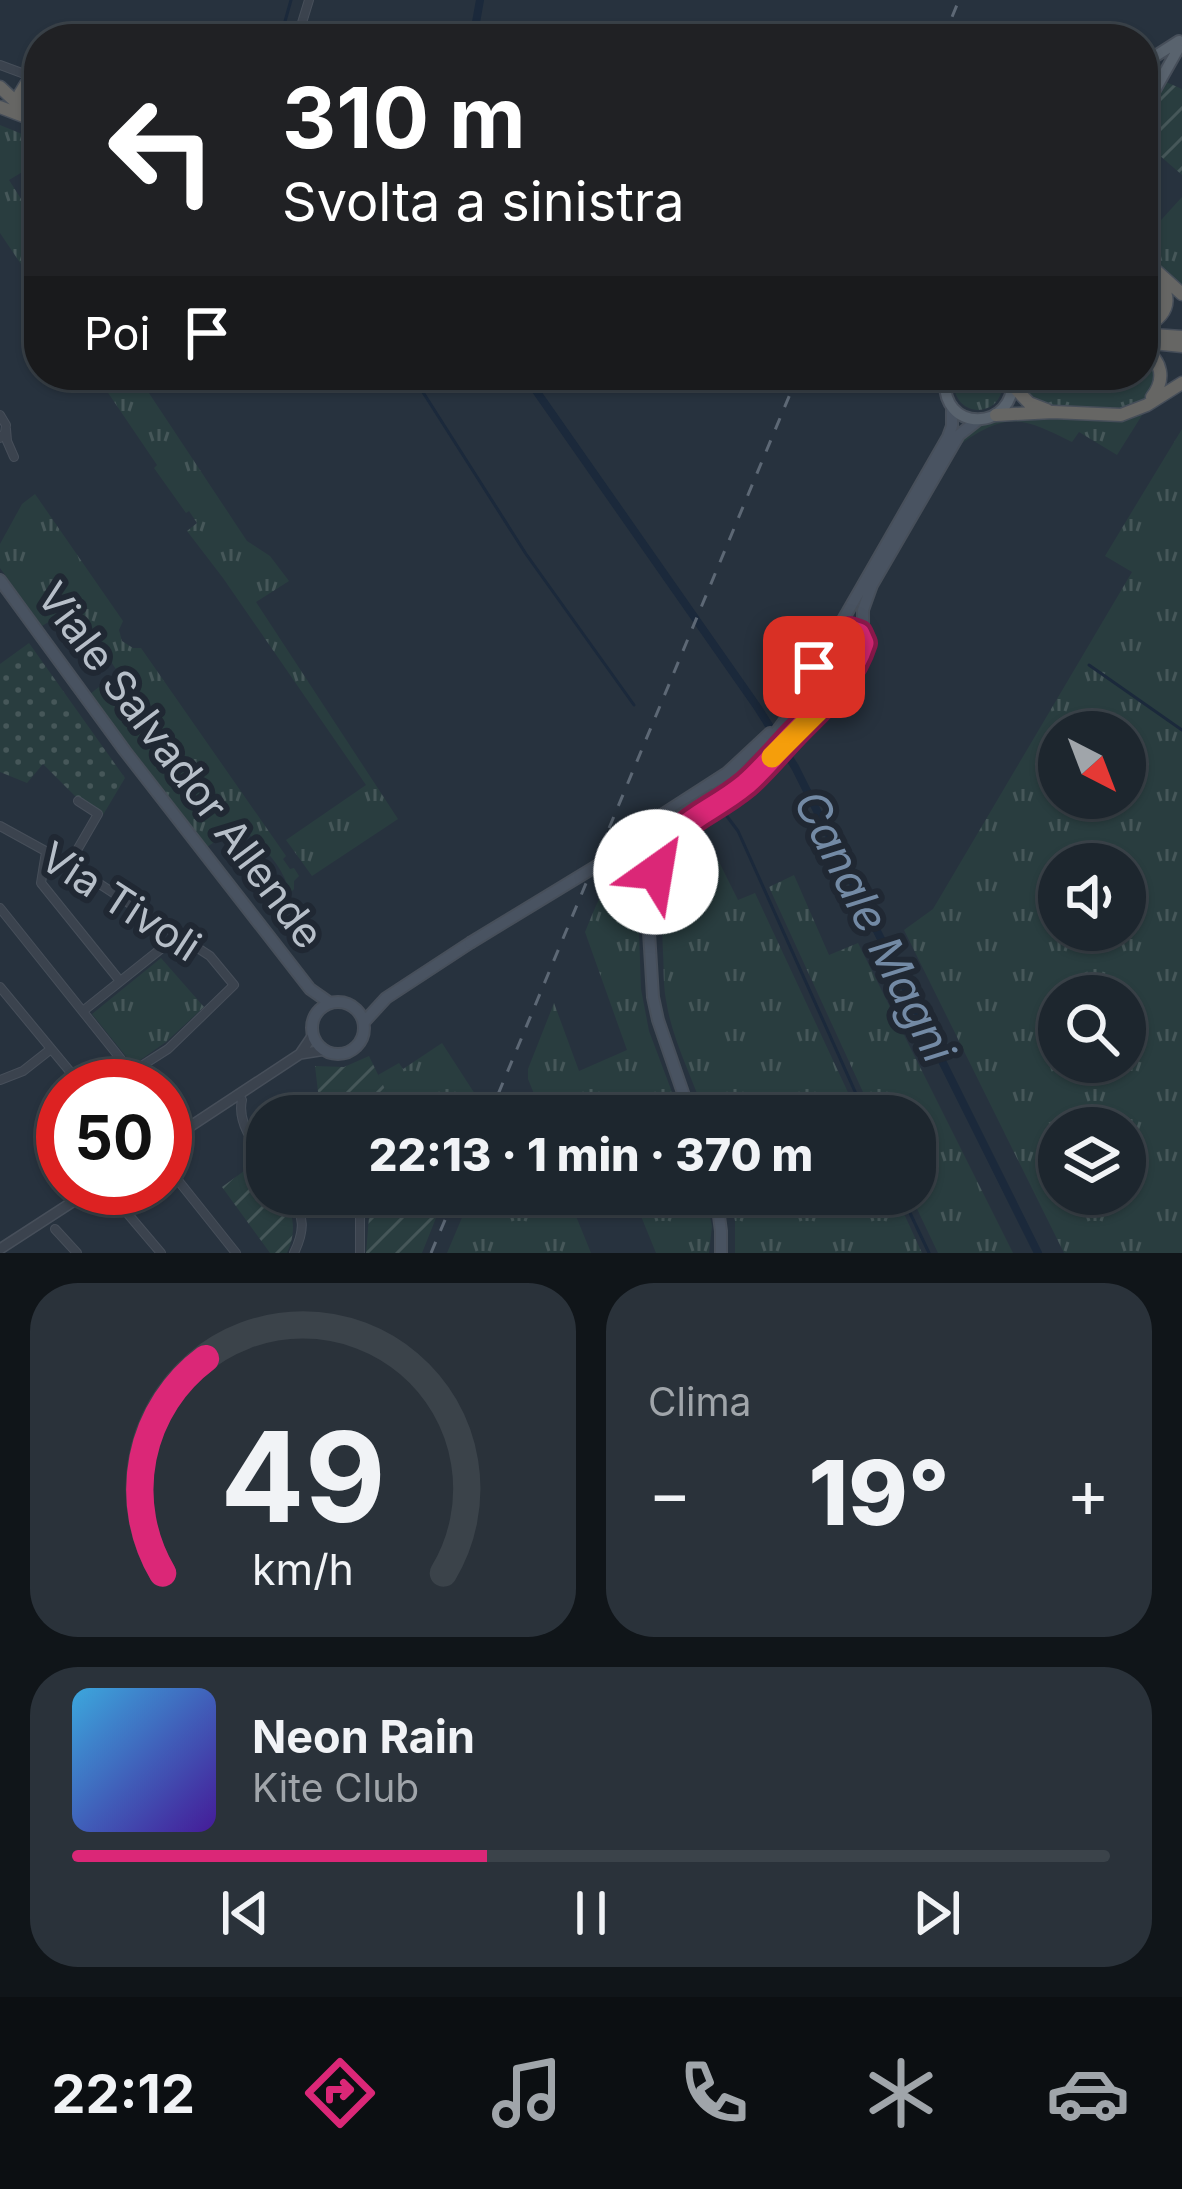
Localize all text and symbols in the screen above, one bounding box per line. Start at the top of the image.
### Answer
text: 310 m [282,67,526,168]
icon: left [84,72,240,228]
text: Svolta a sinistra [282,169,685,234]
icon: arrive [174,300,240,366]
text: Poi [84,306,150,361]
street label: Viale Salvador Allende [27,572,335,958]
pin [763,616,865,718]
icon: arrive [781,634,847,700]
north arrow [1038,711,1146,819]
map controls [1038,711,1146,1215]
water label: Canale Magni [783,781,968,1072]
position arrow [593,809,719,935]
street label: Via Tivoli [32,831,210,971]
button: sound [1038,843,1146,951]
button: search [1038,975,1146,1083]
speed limit sign: 50 [36,1059,192,1215]
button: layers [1038,1107,1146,1215]
text: 22:13 · 1 min · 370 m [369,1127,813,1182]
text: Clima [648,1378,751,1425]
text: 49 [220,1401,386,1552]
text: 19° [809,1438,949,1547]
text: − [648,1453,692,1533]
text: + [1066,1453,1110,1533]
text: km/h [252,1543,354,1595]
text: Neon Rain [252,1709,475,1764]
text: Kite Club [252,1764,419,1811]
icon: previous [212,1880,278,1946]
icon: pause [558,1880,624,1946]
icon: next [904,1880,970,1946]
icon: directions [298,2051,382,2135]
icon: music [485,2051,569,2135]
icon: phone [672,2051,756,2135]
icon: climate [859,2051,943,2135]
icon: car [1046,2051,1130,2135]
text: 22:12 [52,2061,195,2126]

